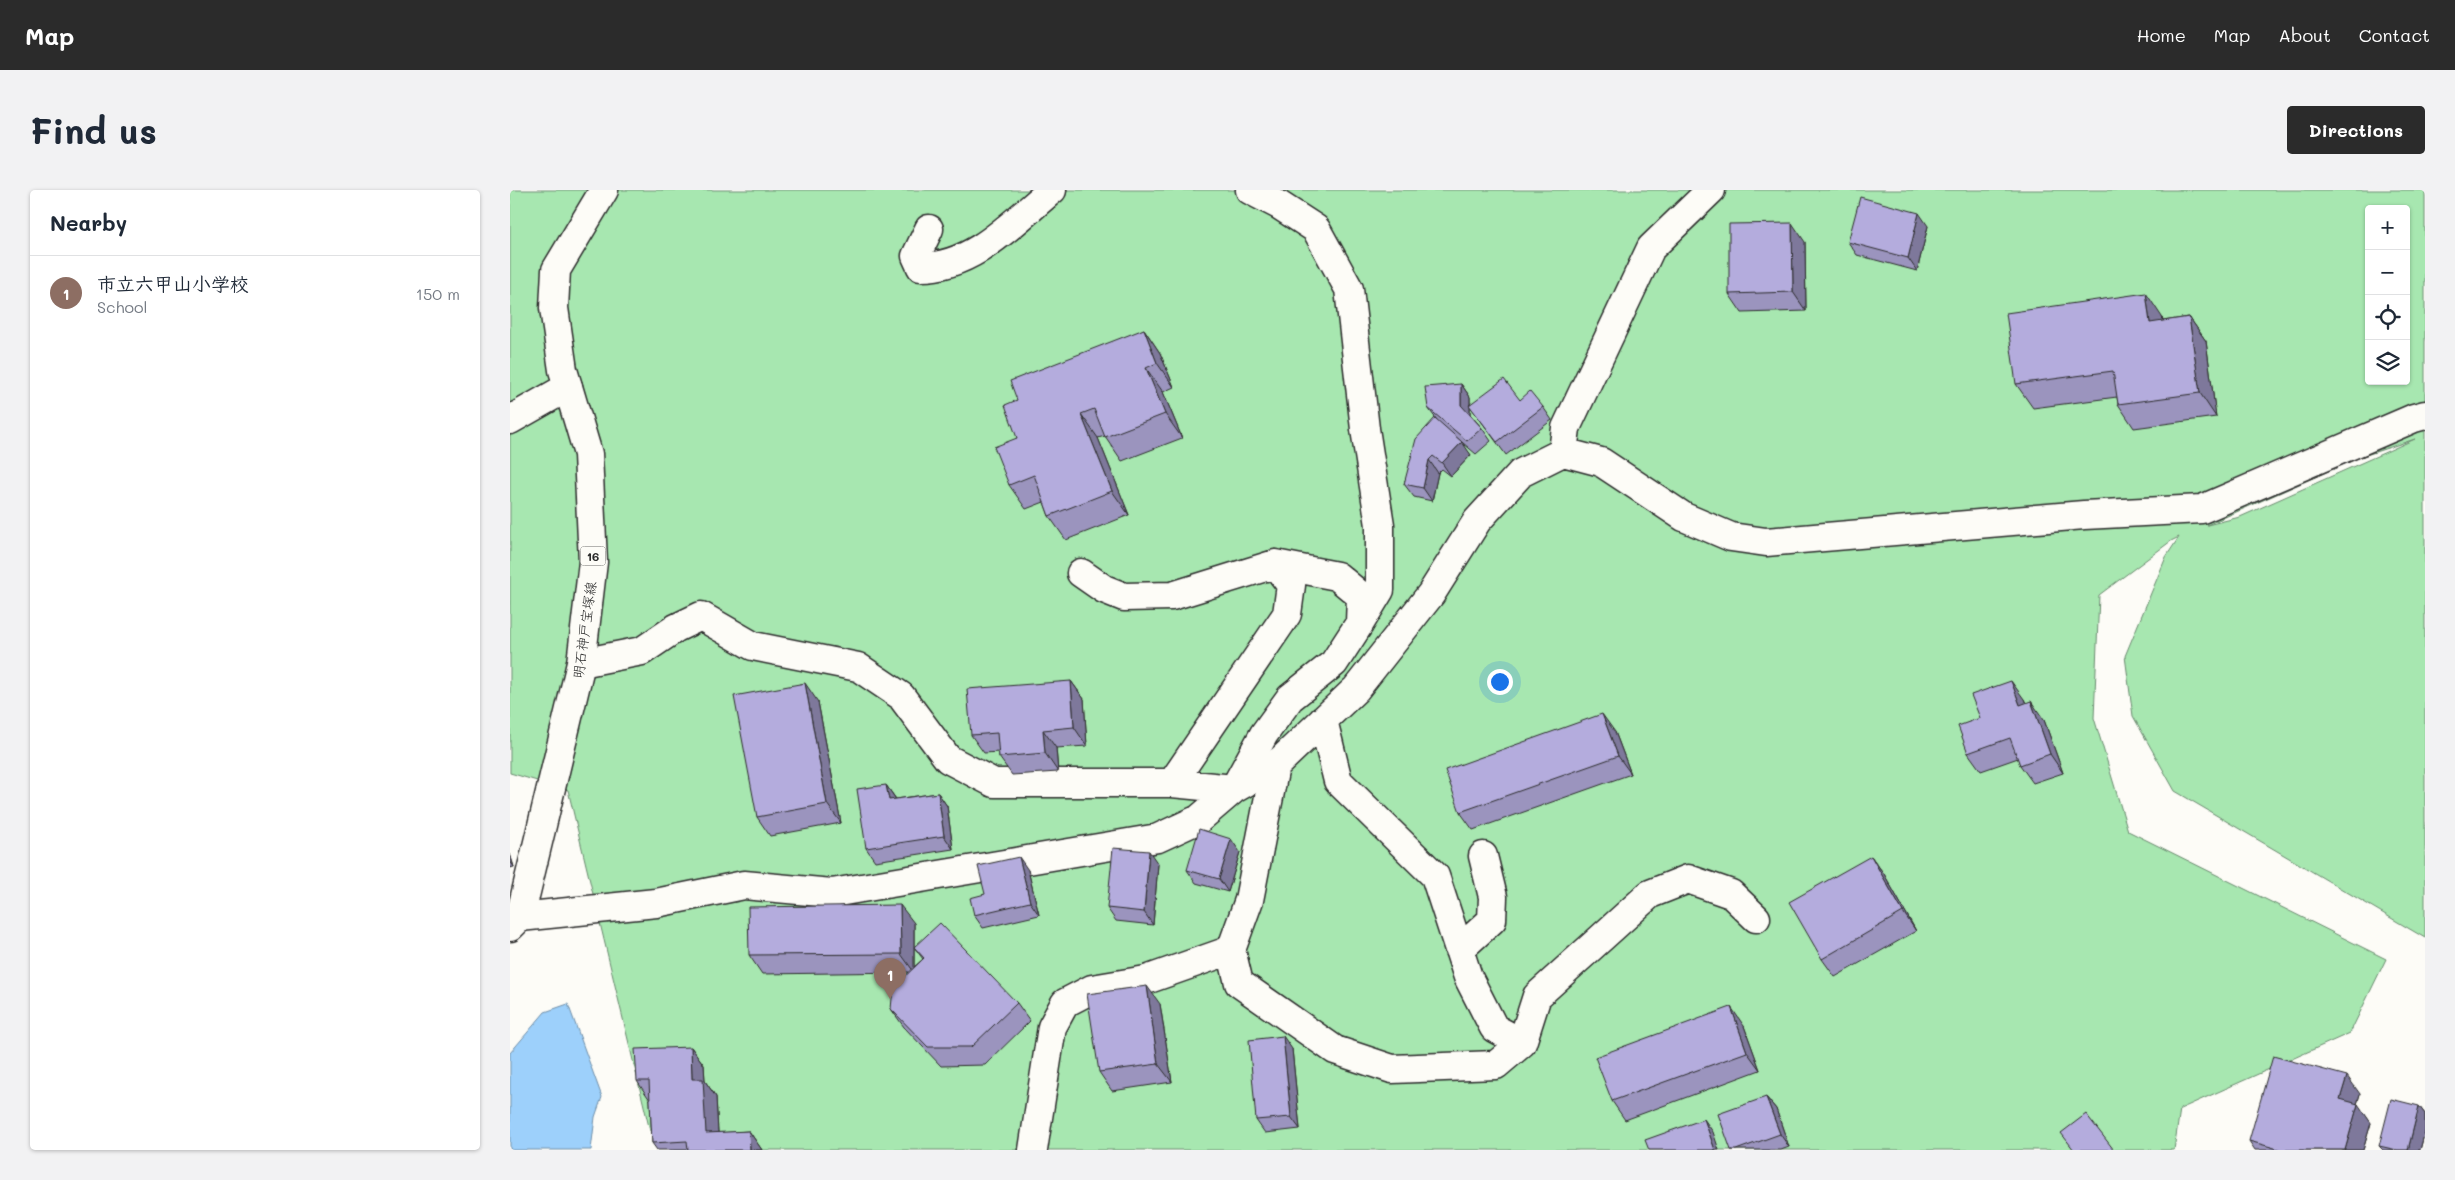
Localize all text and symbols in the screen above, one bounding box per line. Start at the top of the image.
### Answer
text: Map [25,20,74,51]
text: Home [2137,23,2186,47]
text: Map [2214,23,2250,47]
text: About [2278,23,2331,47]
text: Contact [2359,23,2430,47]
button: Directions [2287,106,2425,154]
text: Find us [30,107,157,153]
map controls [2365,205,2410,385]
button: + [2365,205,2410,250]
text: Nearby [50,209,127,236]
button: − [2365,250,2410,295]
text: 市立六甲山小学校 [97,271,249,296]
text: 1 [62,283,70,304]
text: 150 m [416,283,460,304]
button: locate [2365,295,2410,340]
text: School [97,296,147,317]
button: layers [2365,340,2410,385]
road number: 16 [580,546,606,566]
street label: 明石神戸宝塚線 [568,580,600,680]
your location [1487,669,1513,695]
pin: 1 [874,958,906,999]

